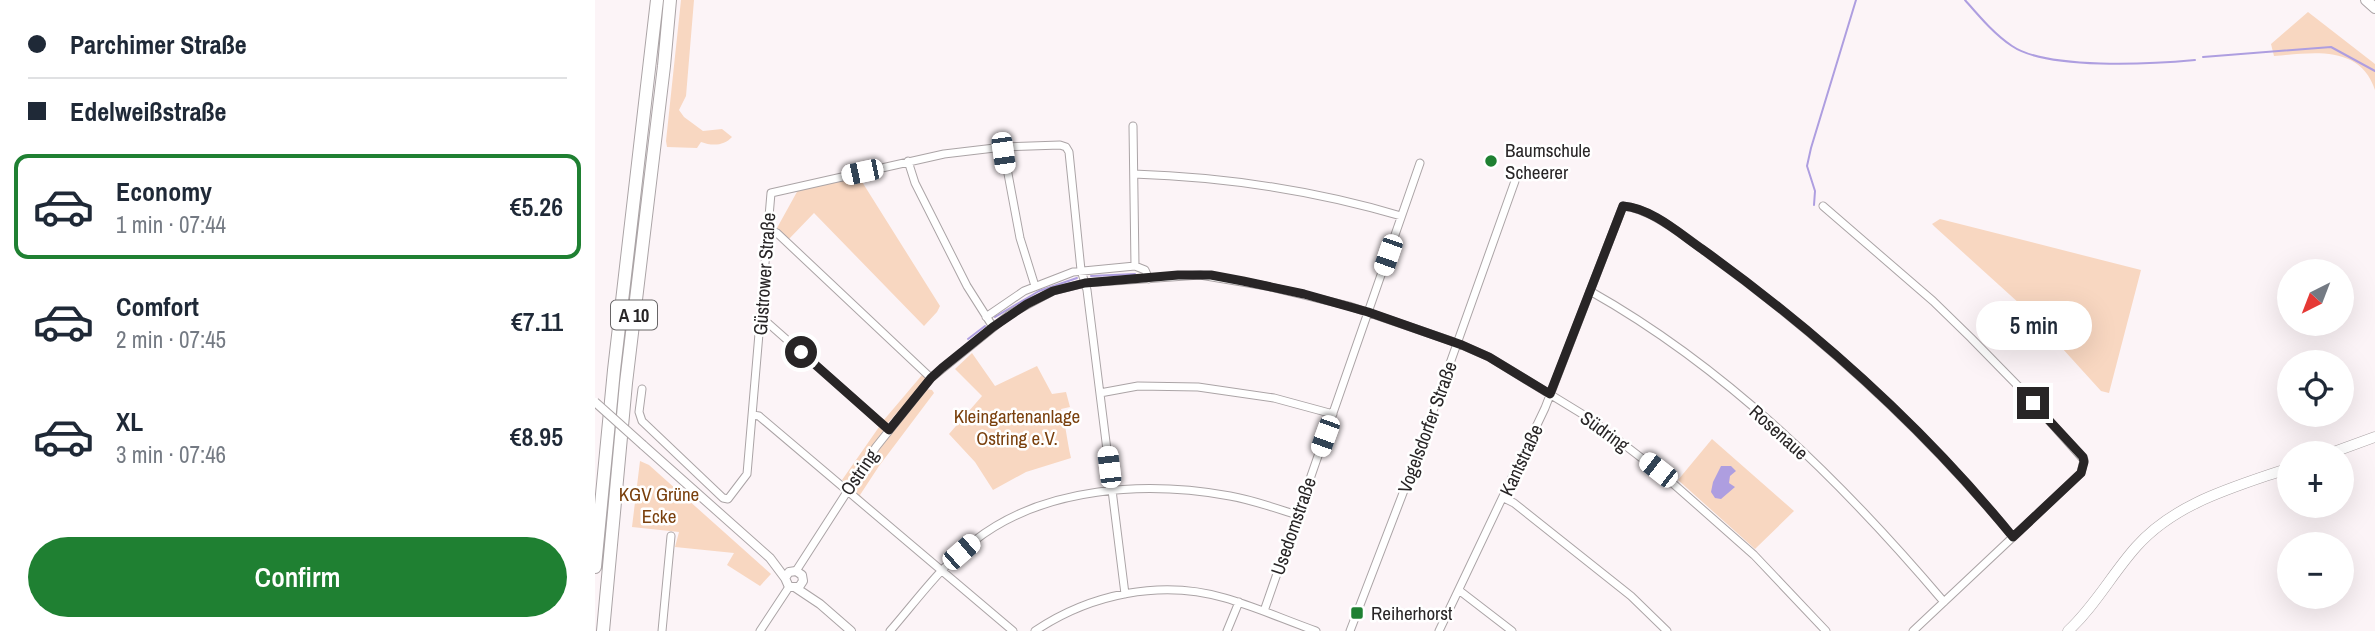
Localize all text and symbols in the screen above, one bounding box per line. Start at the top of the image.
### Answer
text: Parchimer Straße [70,27,247,62]
text: Edelweißstraße [70,94,226,129]
car [990,131,1017,175]
place label: Baumschule Scheerer [1505,137,1591,185]
marker: Baumschule Scheerer [1483,153,1499,169]
car [840,157,885,187]
text: Economy [116,174,212,209]
icon: car [32,175,95,238]
text: €5.26 [510,189,563,224]
text: 1 min · 07:44 [116,209,226,240]
street label: Güstrower Straße [747,212,781,336]
car [1372,232,1405,278]
north arrow [2277,259,2354,336]
map controls [2277,259,2354,609]
text: Comfort [116,289,199,324]
icon: car [32,290,95,353]
road number: A 10 [611,300,657,330]
callout: 5 min [1975,302,2091,350]
text: €7.11 [511,304,563,339]
text: 5 min [2010,310,2058,341]
text: 2 min · 07:45 [116,324,226,355]
route start [785,336,817,368]
button: locate [2277,350,2354,427]
street label: Vogelsdorfer Straße [1391,357,1463,497]
route end [2017,387,2049,419]
street label: Rosenaue [1744,399,1814,465]
park label: Kleingartenanlage Ostring e.V. [954,403,1080,451]
text: XL [116,404,143,439]
street label: Südring [1575,404,1635,458]
icon: car [32,405,95,468]
car [1308,413,1343,459]
text: €8.95 [510,419,563,454]
street label: Kantstraße [1493,420,1549,500]
text: 3 min · 07:46 [116,439,226,470]
button: + [2277,441,2354,518]
street label: Ostring [834,443,884,500]
car [1097,445,1122,489]
car [1635,449,1682,491]
street label: Usedomstraße [1264,473,1322,579]
park label: KGV Grüne Ecke [619,481,699,529]
car [939,530,984,574]
button: − [2277,532,2354,609]
button: Confirm [28,537,567,617]
place label: Reiherhorst [1371,600,1453,626]
marker: Reiherhorst [1349,605,1365,621]

